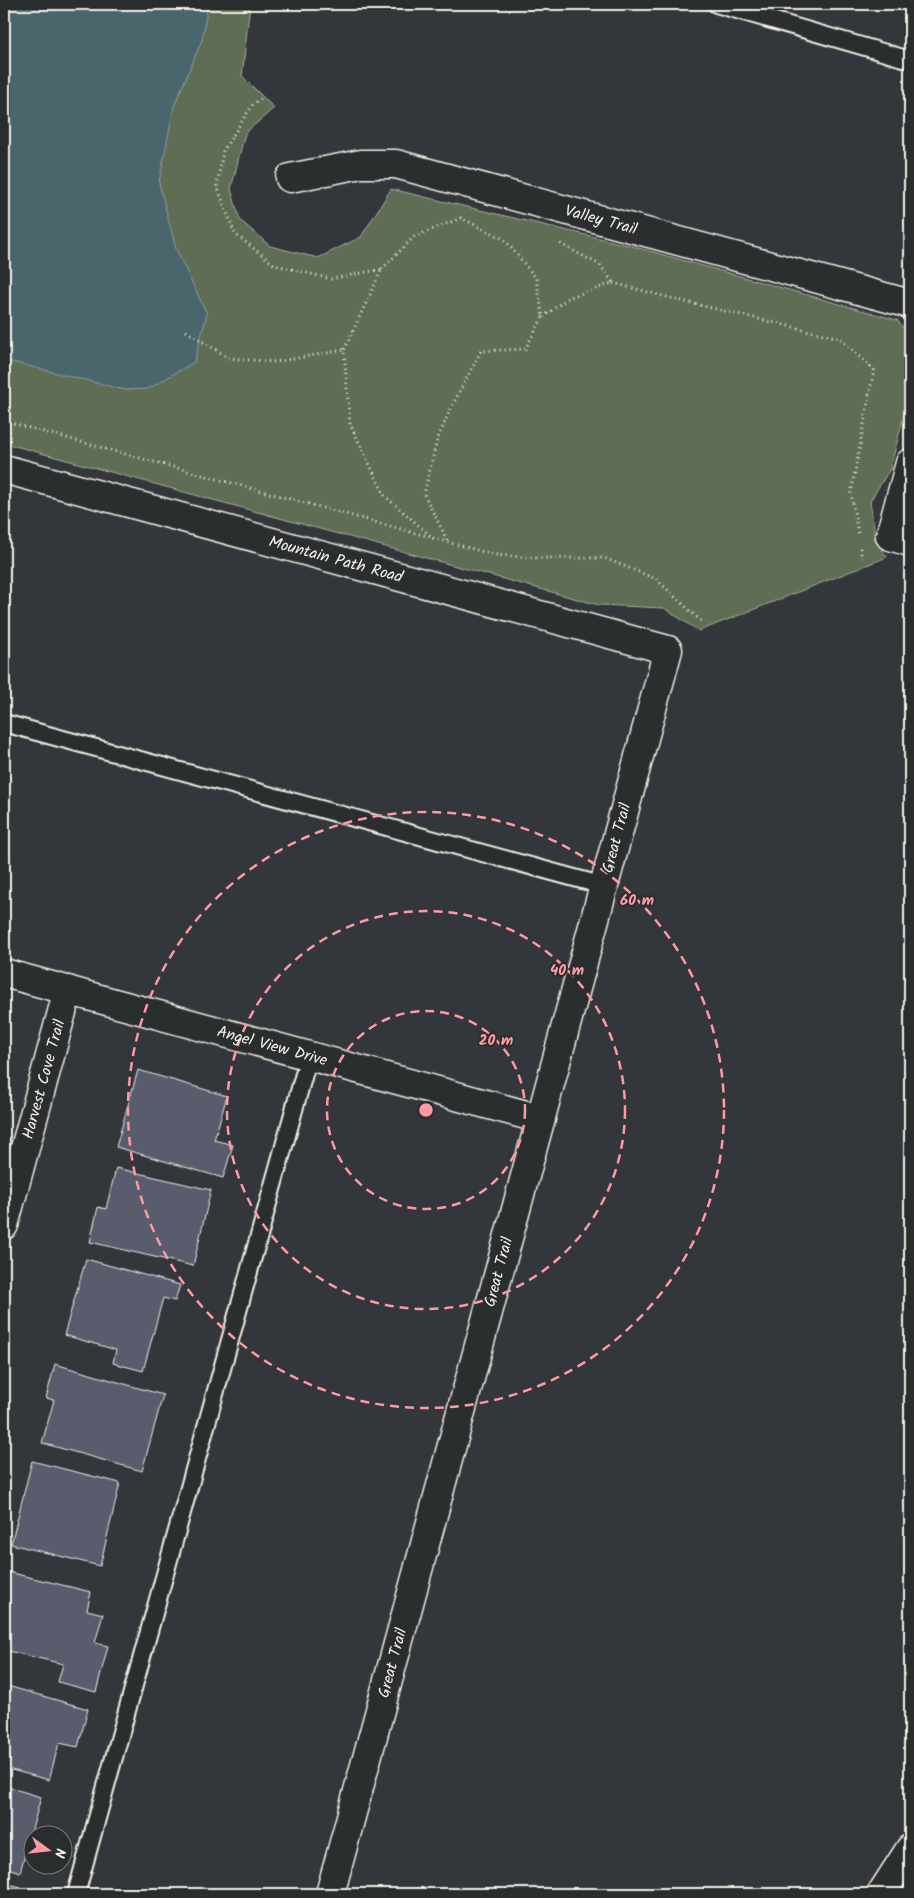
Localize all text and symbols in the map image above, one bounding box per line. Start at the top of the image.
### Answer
street label: Valley Trail [562,198,640,242]
street label: Mountain Path Road [266,529,407,590]
street label: Great Trail [596,800,638,876]
text: 60 m [620,889,654,913]
text: 40 m [550,959,584,983]
street label: Harvest Cove Trail [15,1016,72,1142]
street label: Angel View Drive [214,1019,330,1073]
text: 20 m [479,1029,513,1053]
centre of rings [417,1101,435,1119]
street label: Great Trail [478,1234,520,1310]
street label: Great Trail [372,1625,414,1701]
north arrow [22,1826,72,1876]
text: N [48,1846,71,1860]

